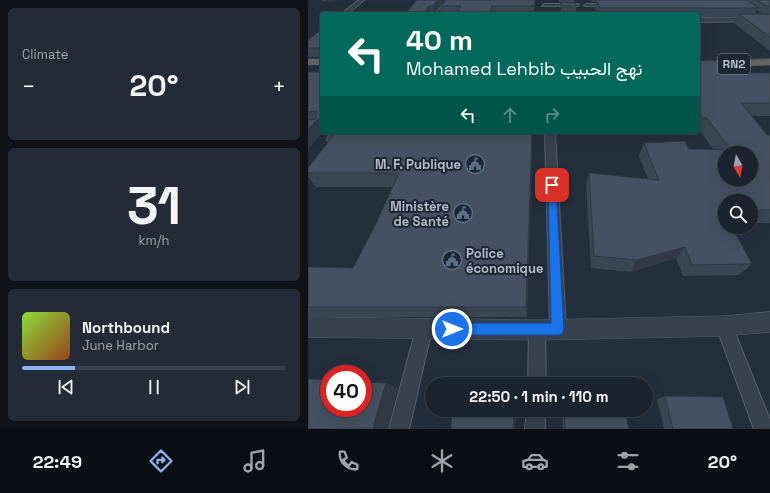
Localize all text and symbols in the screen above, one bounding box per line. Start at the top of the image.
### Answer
text: 40 m [406,22,473,58]
icon: left [340,28,392,80]
text: Climate [22,46,68,63]
road number: RN2 [718,54,750,74]
text: Mohamed Lehbib نهج الحبيب [406,57,642,80]
text: 20° [129,66,179,105]
text: − [22,72,36,100]
text: + [272,72,286,100]
icon: left [457,104,479,126]
icon: ahead [499,104,521,126]
icon: right [541,104,563,126]
north arrow [718,146,758,186]
map controls [718,146,758,234]
public building icon: M. F. Publique [464,153,486,175]
place label: M. F. Publique [375,156,461,173]
pin [535,168,569,202]
text: 31 [127,173,181,239]
icon: arrive [541,174,563,196]
button: search [718,194,758,234]
place label: Ministère de Santé [390,198,449,230]
public building icon: Ministère de Santé [452,202,474,224]
text: km/h [139,232,169,249]
place label: Police économique [466,245,543,277]
public building icon: Police économique [441,249,463,271]
position arrow [431,308,473,350]
text: Northbound [82,318,170,337]
text: June Harbor [82,337,159,354]
speed limit sign: 40 [320,365,372,417]
icon: previous [55,376,77,398]
icon: pause [143,376,165,398]
icon: next [231,376,253,398]
text: 22:50 · 1 min · 110 m [469,387,609,406]
icon: directions [147,447,175,475]
icon: music [241,447,269,475]
icon: phone [334,447,362,475]
icon: climate [428,447,456,475]
icon: car [521,447,549,475]
icon: filters [614,447,642,475]
text: 22:49 [33,450,82,473]
text: 20° [708,450,737,473]

